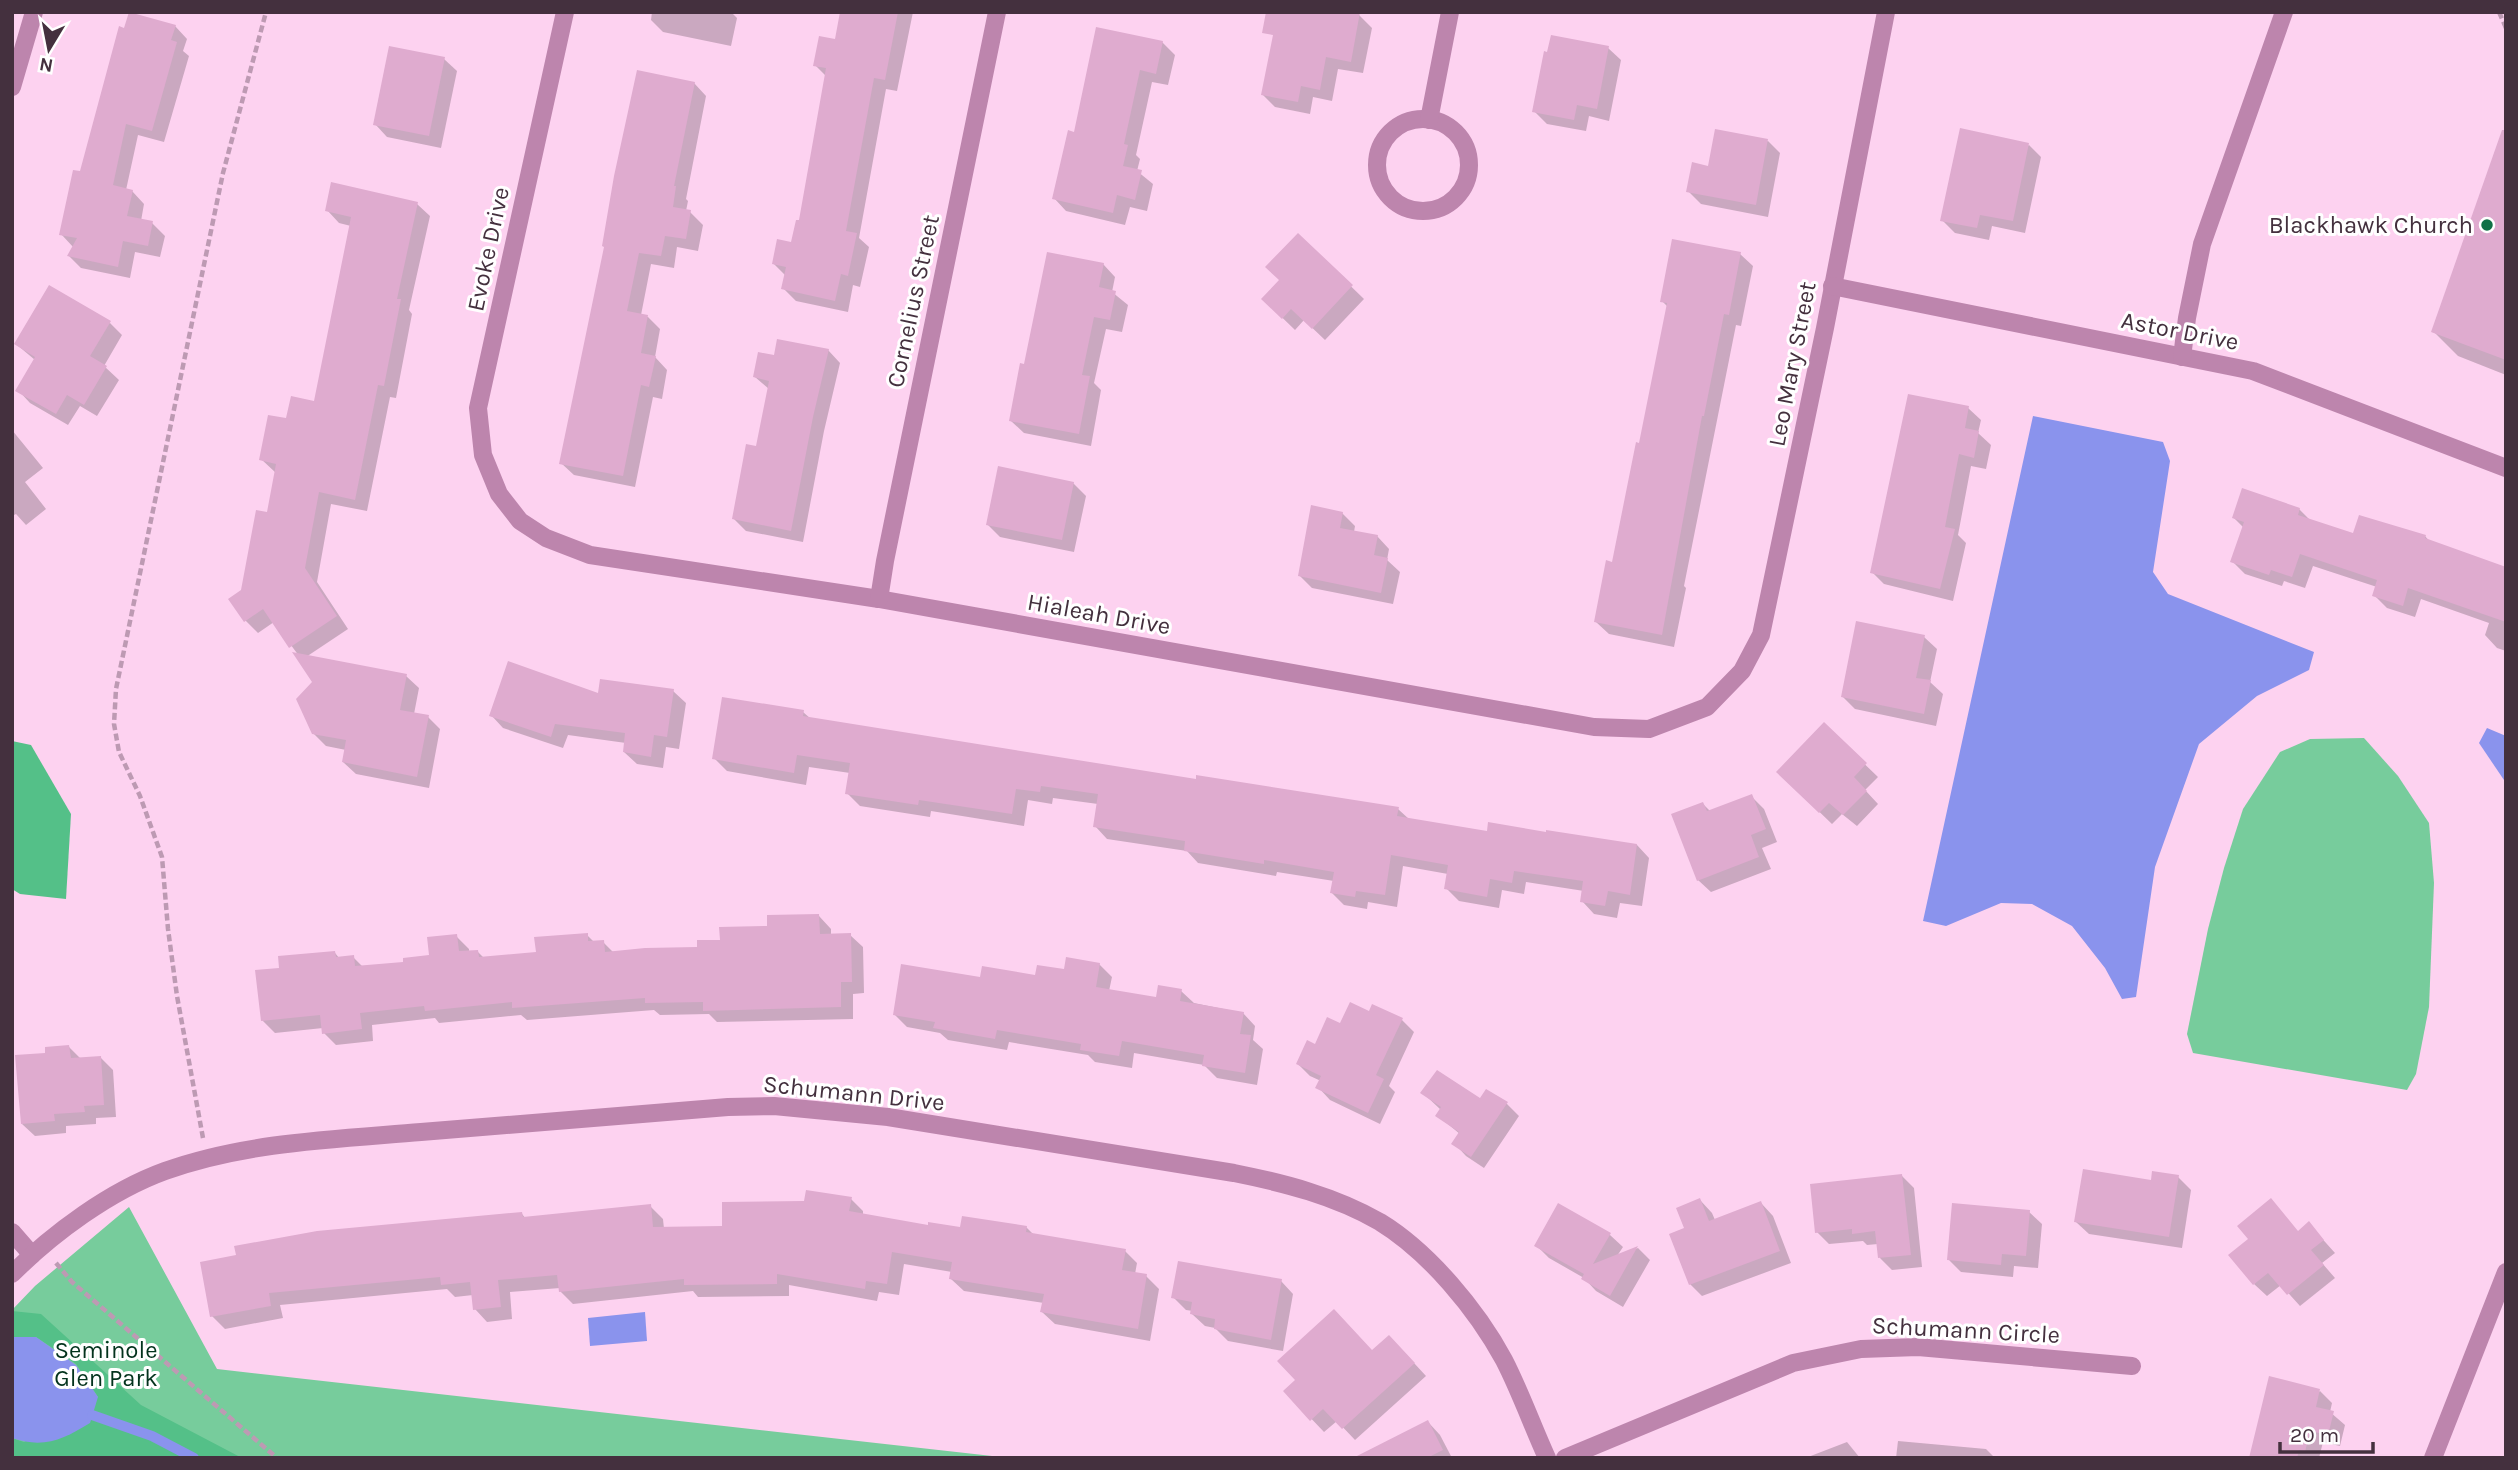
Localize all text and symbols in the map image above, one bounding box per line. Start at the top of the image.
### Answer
north arrow [14,14,84,84]
text: N [38,53,55,77]
street label: Evoke Drive [461,184,515,314]
place label: Blackhawk Church [2269,211,2473,239]
street label: Cornelius Street [881,212,945,390]
marker: Blackhawk Church [2479,217,2495,233]
street label: Leo Mary Street [1762,279,1822,449]
street label: Astor Drive [2119,306,2241,356]
street label: Hialeah Drive [1025,588,1173,640]
street label: Schumann Drive [762,1070,946,1116]
street label: Schumann Circle [1871,1311,2061,1349]
park label: Seminole Glen Park [54,1336,158,1392]
scale bar [2280,1410,2373,1454]
text: 20 m [2290,1423,2339,1447]

